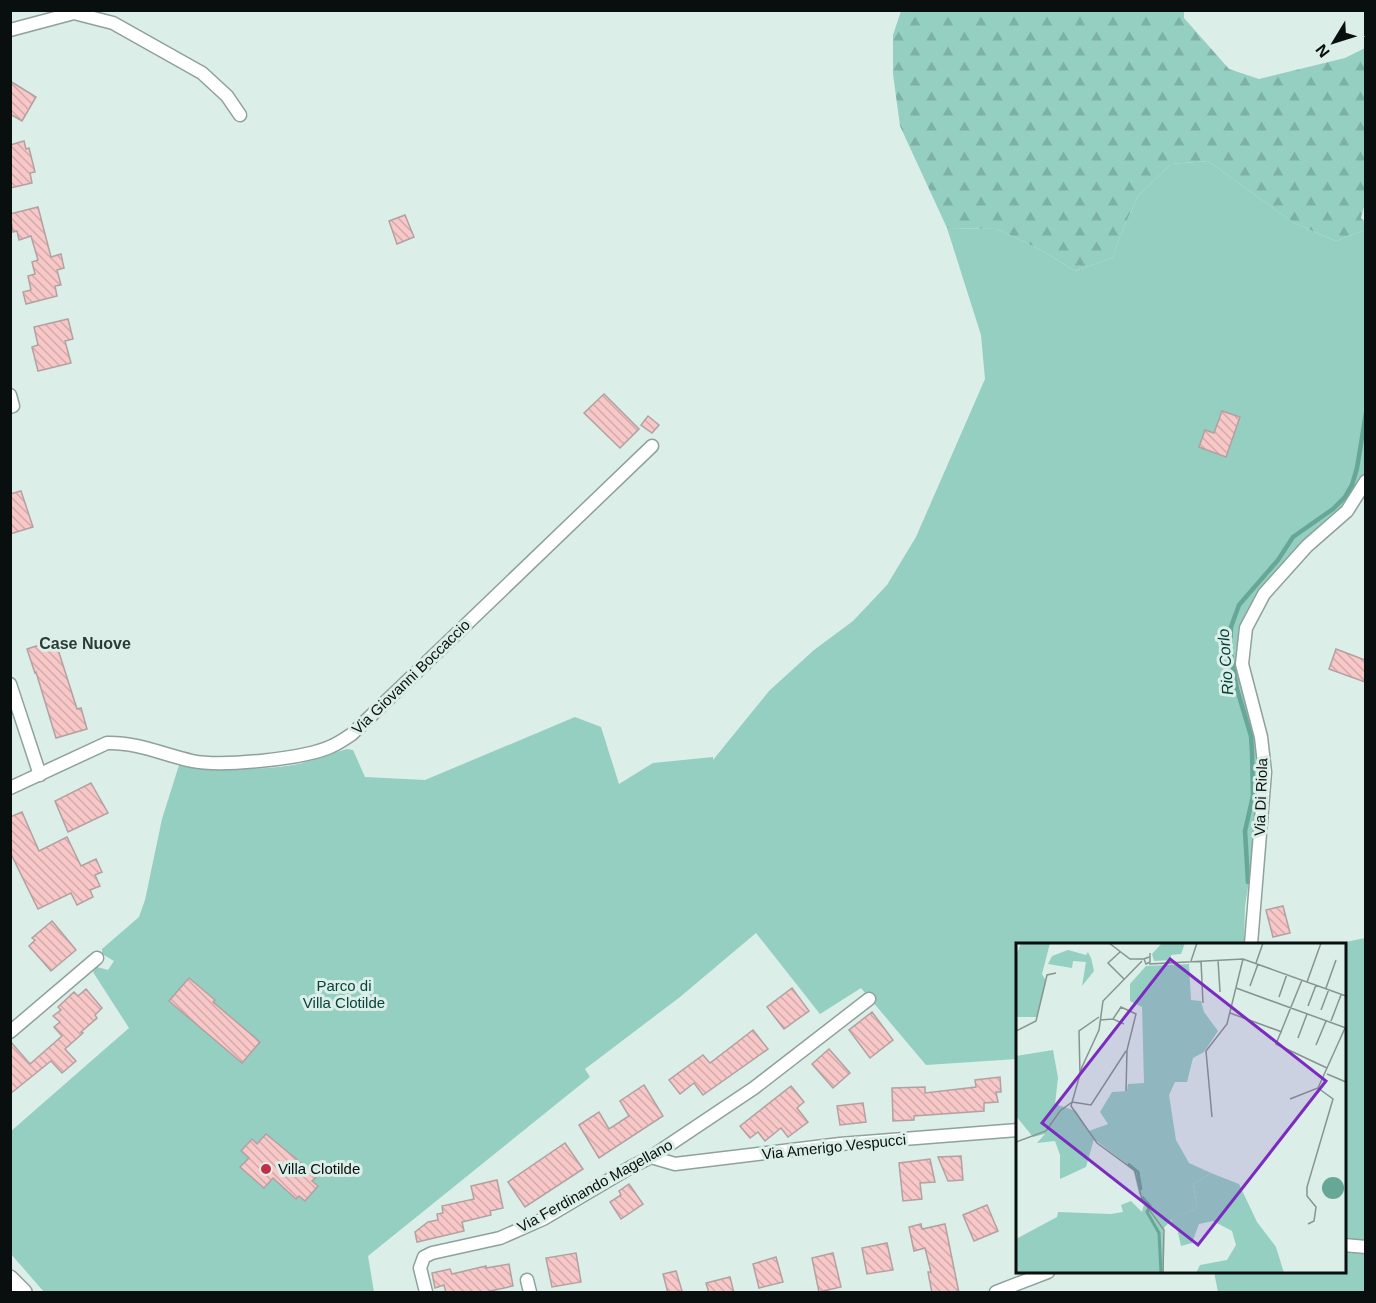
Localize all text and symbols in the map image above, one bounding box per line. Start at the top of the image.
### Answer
north arrow [1304,12,1364,72]
text: N [1312,41,1333,61]
street label: Via Giovanni Boccaccio [348,616,473,737]
water label: Rio Corlo [1215,628,1236,696]
district label: Case Nuove [39,635,131,652]
street label: Via Di Riola [1251,757,1270,836]
inset map [1016,943,1346,1273]
park label: Parco di Villa Clotilde [303,977,385,1011]
street label: Via Amerigo Vespucci [761,1130,907,1163]
street label: Via Ferdinando Magellano [514,1136,675,1235]
place label: Villa Clotilde [278,1160,360,1177]
marker: Villa Clotilde [259,1162,273,1176]

